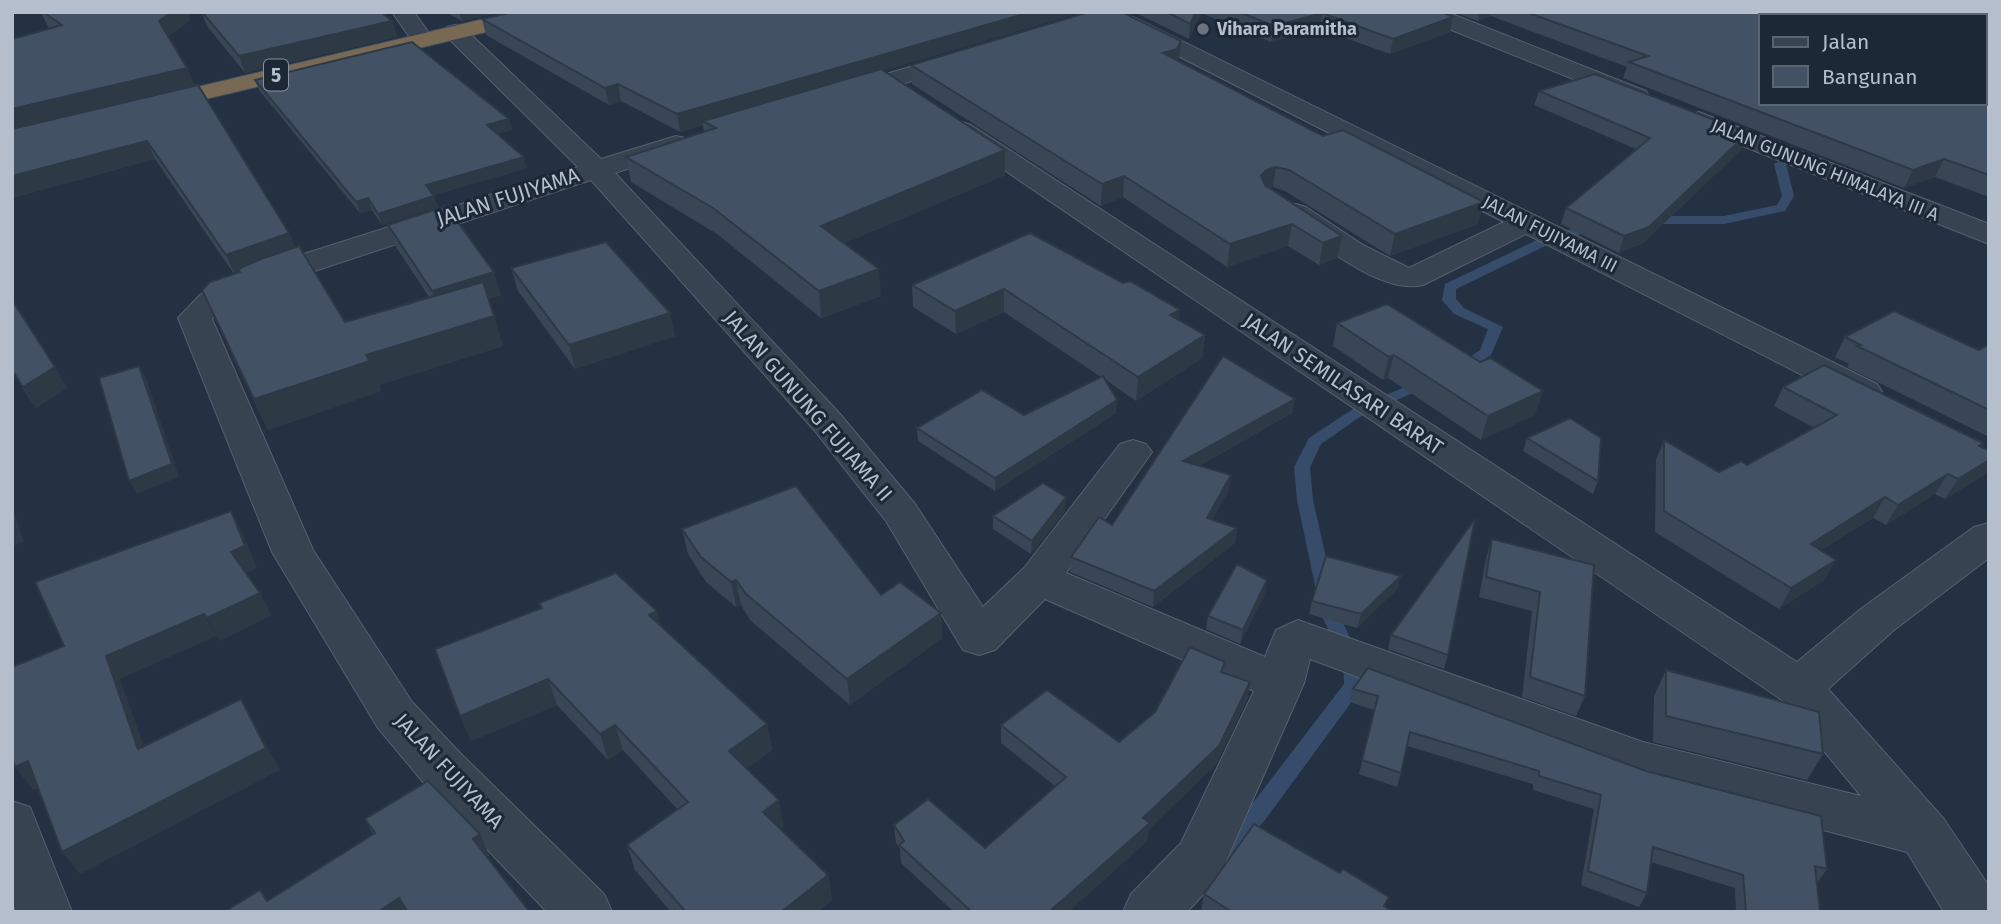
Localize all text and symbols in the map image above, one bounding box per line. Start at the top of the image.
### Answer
legend [1759,14,1987,105]
place label: Vihara Paramitha [1216,18,1357,40]
marker: Vihara Paramitha [1195,21,1211,37]
text: Jalan [1822,29,1869,55]
road number: 5 [264,60,288,90]
text: Bangunan [1822,64,1917,90]
street label: JALAN GUNUNG HIMALAYA III A [1708,114,1943,226]
street label: JALAN FUJIYAMA [433,162,583,232]
street label: JALAN FUJIYAMA III [1479,191,1621,277]
street label: JALAN GUNUNG FUJIAMA II [718,305,898,507]
street label: JALAN SEMILASARI BARAT [1238,307,1448,461]
street label: JALAN FUJIYAMA [389,708,509,834]

